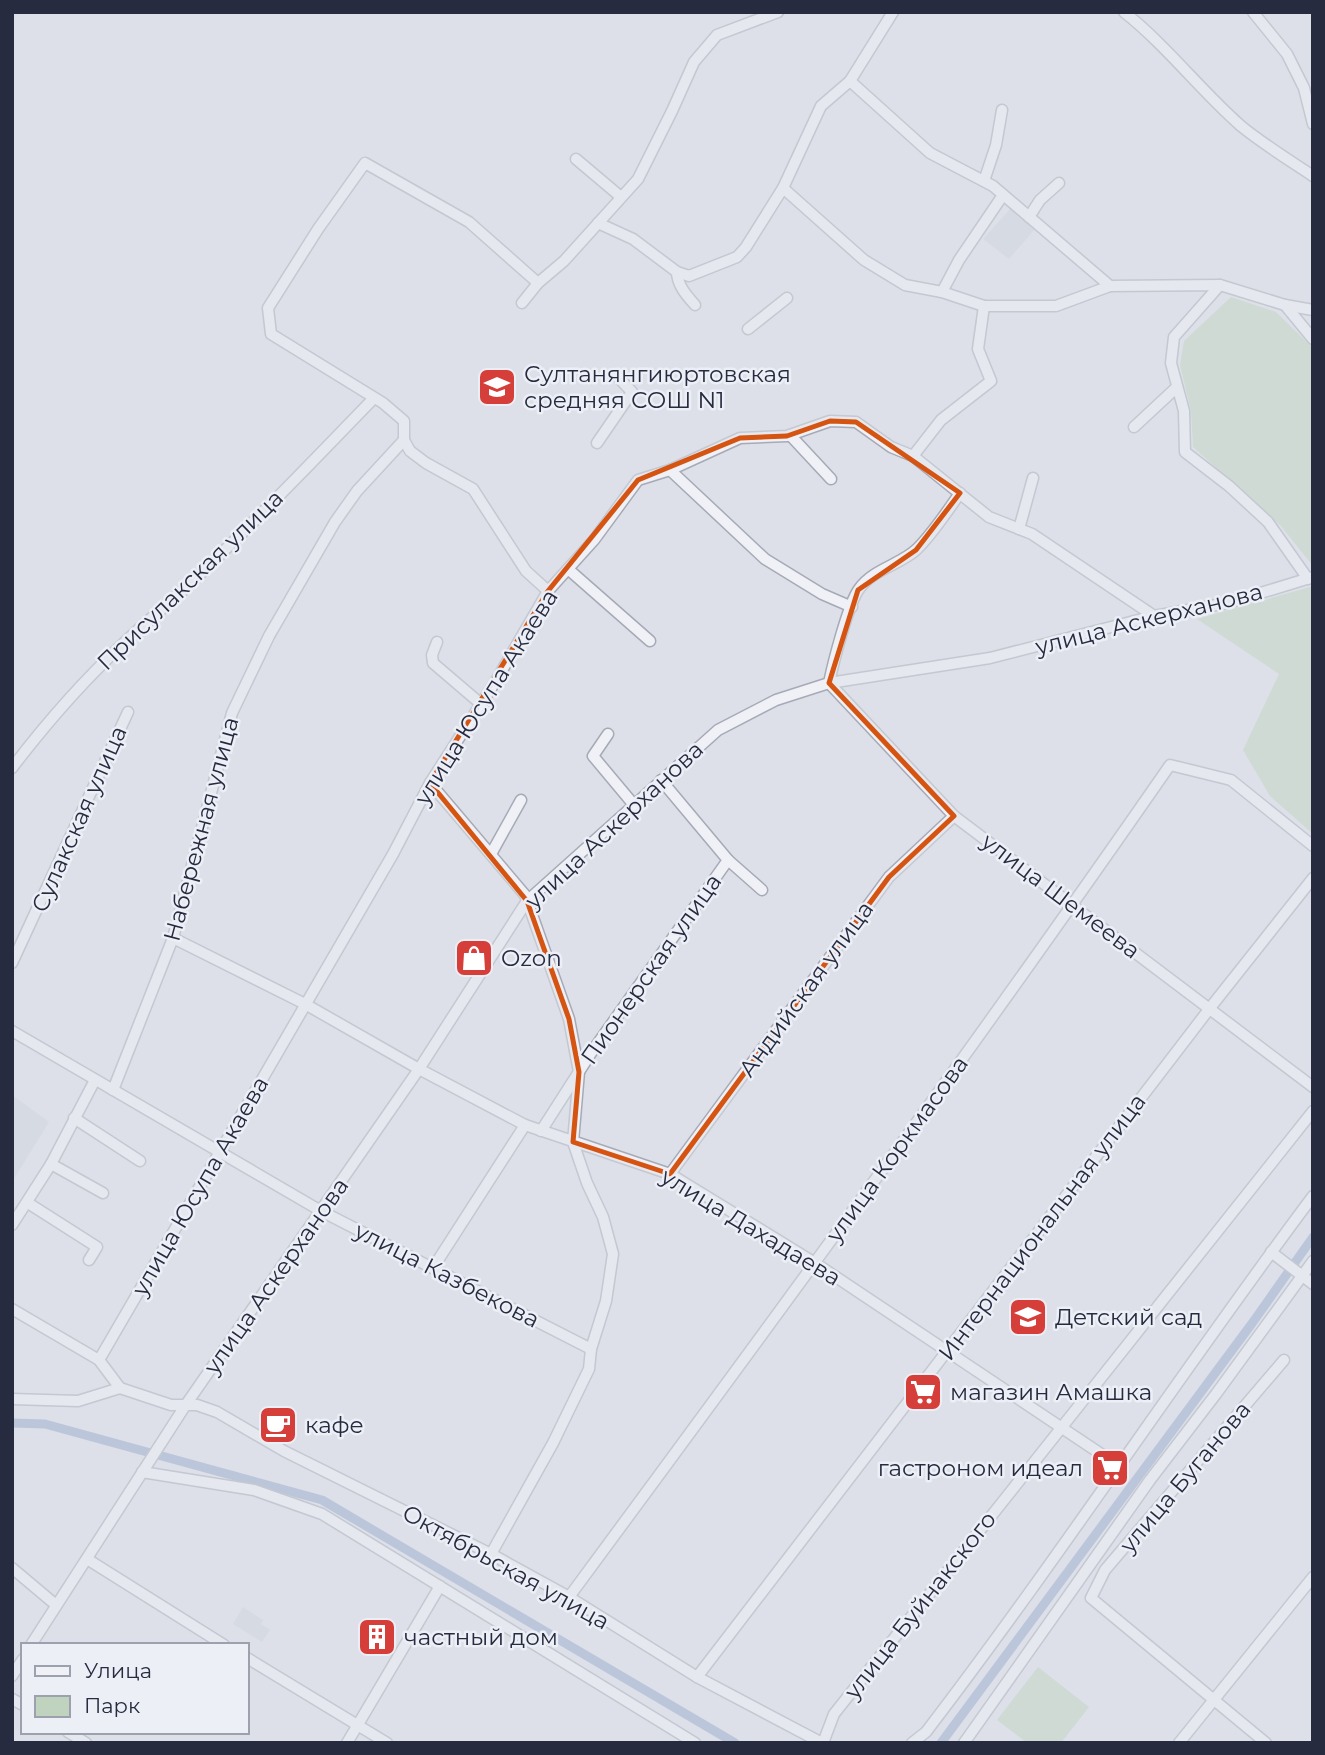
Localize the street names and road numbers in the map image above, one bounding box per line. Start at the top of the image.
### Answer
street label: Присулакская улица [91,484,289,676]
street label: улица Аскерханова [1032,577,1266,661]
street label: улица Юсупа Акаева [408,584,564,811]
street label: Набережная улица [158,714,244,944]
street label: Сулакская улица [25,722,133,916]
street label: улица Аскерханова [518,735,709,915]
street label: улица Шемеева [975,827,1146,965]
street label: Пионерская улица [575,868,727,1070]
street label: Андийская улица [733,896,879,1082]
street label: улица Коркмасова [819,1050,974,1248]
street label: улица Юсупа Акаева [125,1071,274,1302]
street label: Интернациональная улица [932,1088,1152,1366]
street label: улица Дахадаева [655,1162,846,1292]
street label: улица Аскерханова [197,1172,354,1380]
street label: улица Казбекова [349,1216,544,1334]
street label: улица Буганова [1113,1396,1256,1559]
street label: Октябрьская улица [398,1498,614,1636]
street label: улица Буйнакского [837,1506,1002,1705]

